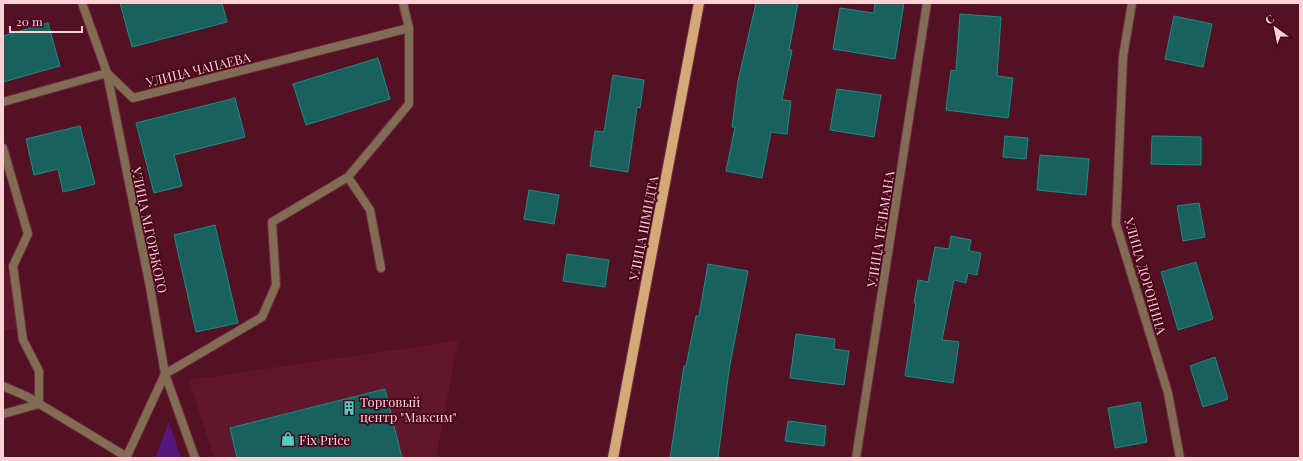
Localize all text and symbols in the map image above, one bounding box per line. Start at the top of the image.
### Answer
scale bar [10,8,82,34]
north arrow [1255,8,1295,48]
text: С [1262,11,1277,28]
text: 20 m [16,13,43,29]
street label: УЛИЦА ЧАПАЕВА [143,48,253,90]
street label: УЛИЦА М.ГОРЬКОГО [128,164,172,295]
street label: УЛИЦА ТЕЛЬМАНА [862,169,898,290]
street label: УЛИЦА ШМИДТА [624,173,662,283]
street label: УЛИЦА ДОРОНИНА [1121,215,1171,337]
place label: Торговый центр "Максим" [360,393,457,425]
building icon: Торговый центр "Максим" [341,400,357,416]
shop icon: Fix Price [280,431,296,447]
place label: Fix Price [299,431,351,448]

